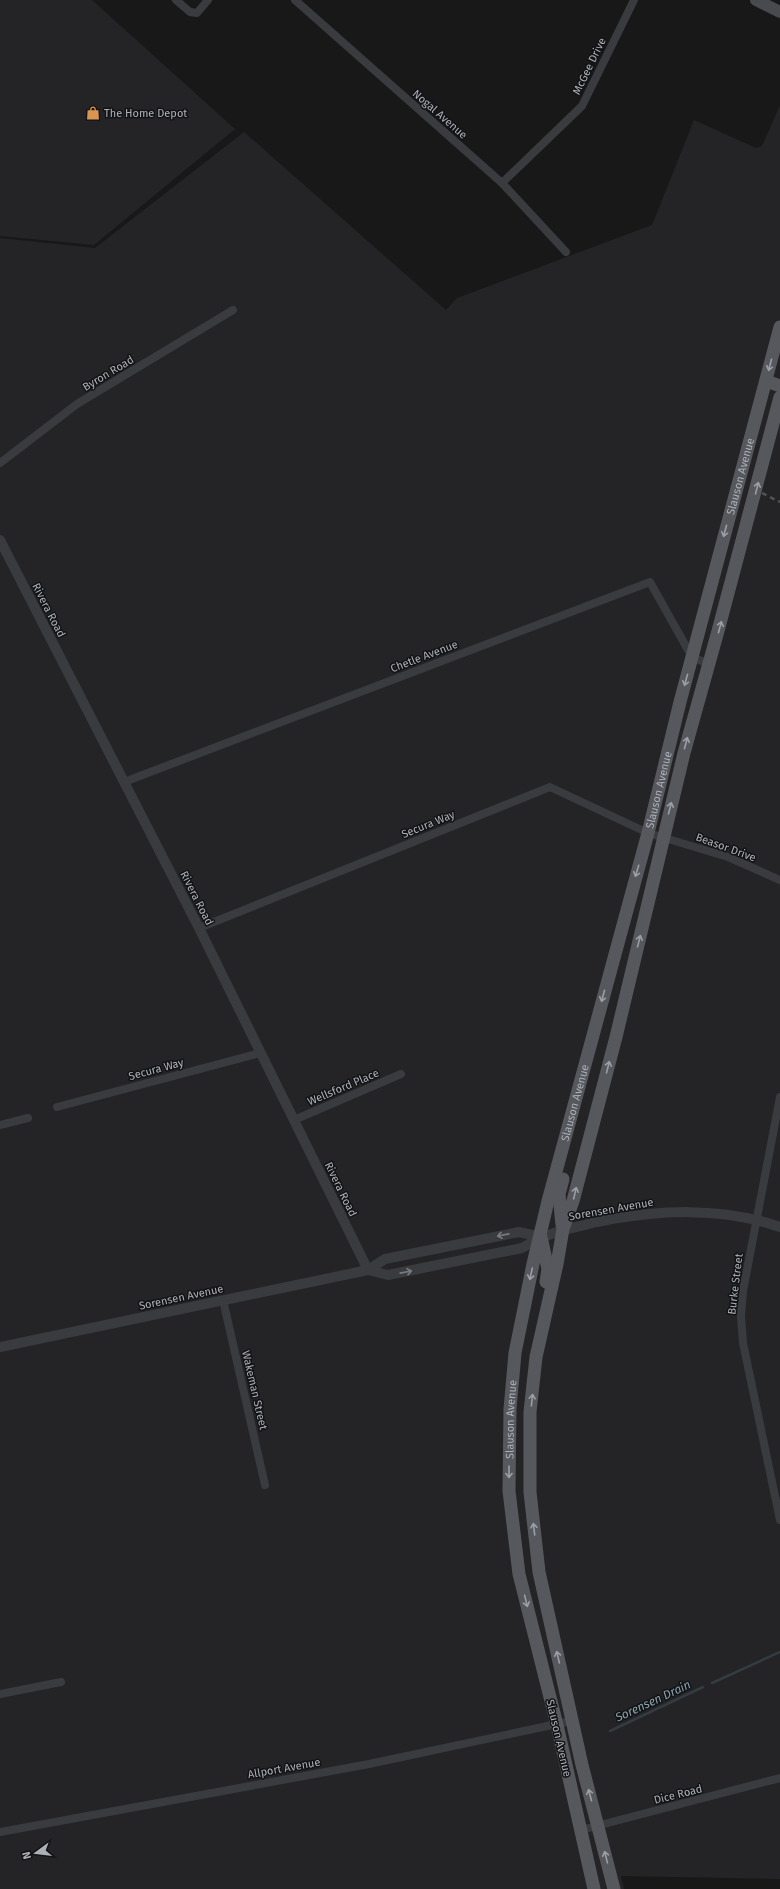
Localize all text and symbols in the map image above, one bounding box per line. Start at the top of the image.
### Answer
street label: McGee Drive [570,36,609,97]
street label: Nogal Avenue [410,87,470,142]
shop icon: The Home Depot [85,105,101,121]
place label: The Home Depot [104,107,187,120]
street label: Byron Road [80,353,136,394]
one-way arrow [766,358,773,371]
street label: Slauson Avenue [724,437,757,516]
one-way arrow [754,482,761,495]
one-way arrow [721,524,729,537]
street label: Rivera Road [29,581,68,640]
one-way arrow [716,621,724,634]
street label: Chetle Avenue [389,638,460,675]
one-way arrow [682,673,689,686]
one-way arrow [683,736,690,749]
street label: Slauson Avenue [643,750,675,830]
one-way arrow [667,802,675,815]
street label: Secura Way [400,808,457,841]
street label: Beasor Drive [694,831,758,864]
one-way arrow [633,864,640,877]
street label: Rivera Road [177,869,216,928]
one-way arrow [635,934,643,947]
one-way arrow [599,990,606,1003]
street label: Secura Way [127,1056,186,1083]
one-way arrow [605,1061,612,1074]
street label: Slauson Avenue [559,1063,592,1143]
street label: Wellsford Place [305,1067,381,1108]
street label: Rivera Road [322,1160,359,1219]
one-way arrow [572,1186,580,1199]
street label: Sorensen Avenue [568,1196,654,1223]
one-way arrow [497,1232,510,1240]
street label: Burke Street [725,1253,746,1315]
one-way arrow [399,1267,412,1275]
one-way arrow [527,1267,535,1280]
street label: Sorensen Avenue [138,1282,224,1313]
street label: Wakeman Street [239,1349,270,1431]
street label: Slauson Avenue [503,1379,520,1459]
one-way arrow [528,1394,535,1407]
one-way arrow [505,1465,513,1478]
one-way arrow [530,1523,538,1536]
one-way arrow [523,1594,530,1607]
one-way arrow [554,1651,562,1664]
water label: Sorensen Drain [612,1677,693,1725]
street label: Slauson Avenue [543,1698,574,1778]
street label: Allport Avenue [247,1756,321,1781]
street label: Dice Road [653,1782,704,1807]
one-way arrow [585,1789,593,1802]
north arrow [16,1833,56,1873]
text: N [20,1850,34,1861]
one-way arrow [601,1850,609,1863]

